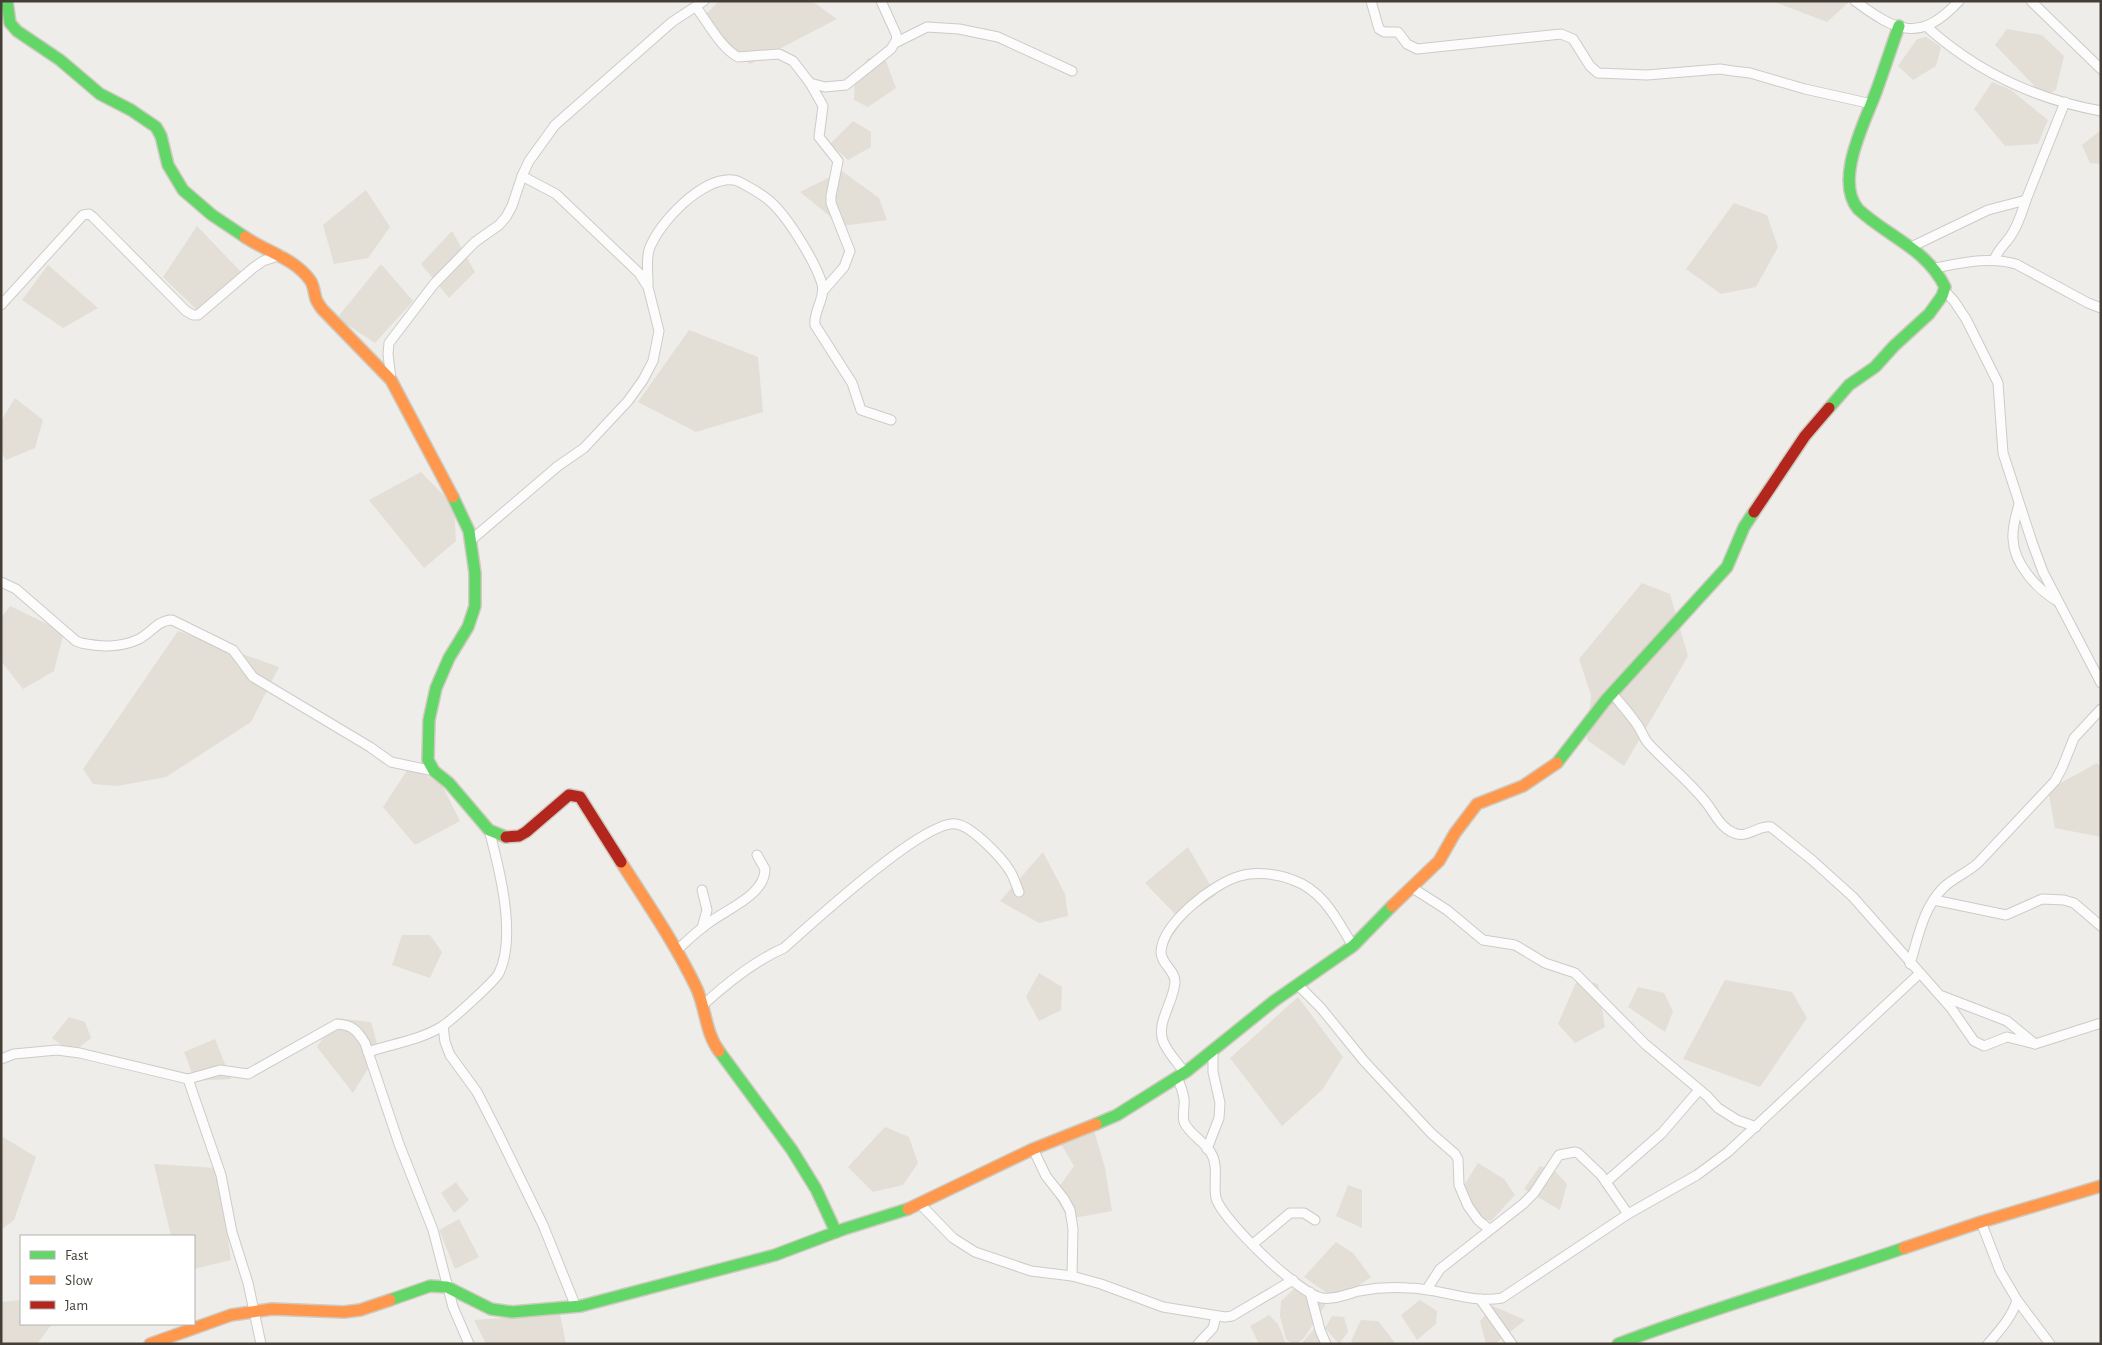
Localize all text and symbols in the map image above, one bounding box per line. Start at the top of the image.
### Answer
legend [20,1235,195,1325]
text: Fast [65,1248,89,1263]
text: Slow [65,1273,93,1288]
text: Jam [65,1298,88,1313]

